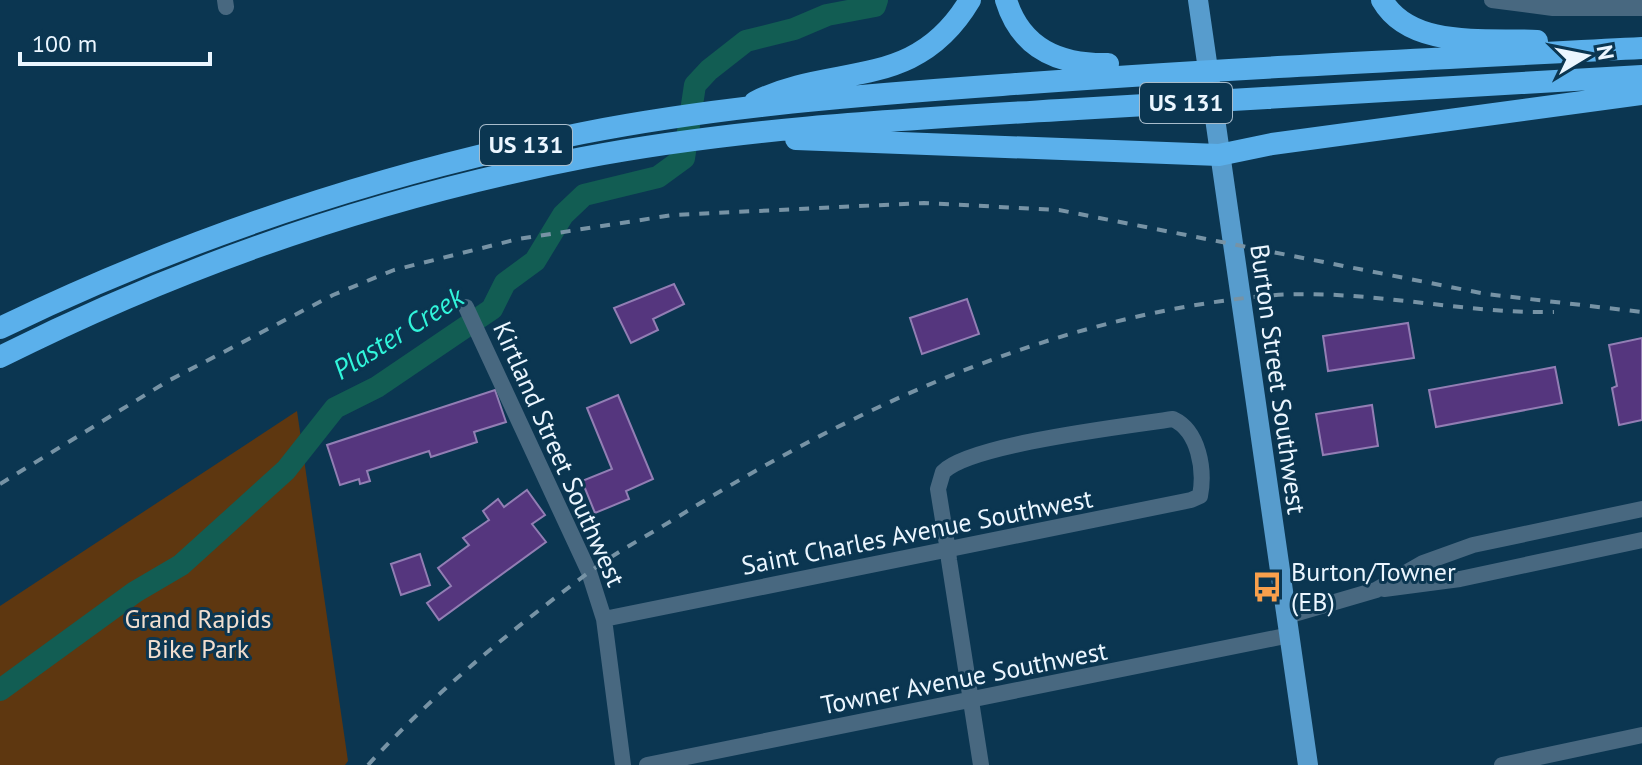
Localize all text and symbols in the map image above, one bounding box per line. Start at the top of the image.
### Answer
scale bar [20,16,210,66]
north arrow [1546,16,1626,96]
text: 100 m [32,28,97,59]
text: N [1591,43,1621,62]
road number: US 131 [1140,83,1232,123]
road number: US 131 [480,125,572,165]
street label: Burton Street Southwest [1243,242,1314,516]
water label: Plaster Creek [325,277,471,387]
street label: Kirtland Street Southwest [486,316,633,592]
street label: Saint Charles Avenue Southwest [739,481,1095,582]
place label: Burton/Towner (EB) [1291,555,1456,618]
bus stop icon: Burton/Towner (EB) [1250,570,1284,604]
park label: Grand Rapids Bike Park [125,602,271,665]
street label: Towner Avenue Southwest [818,634,1110,721]

